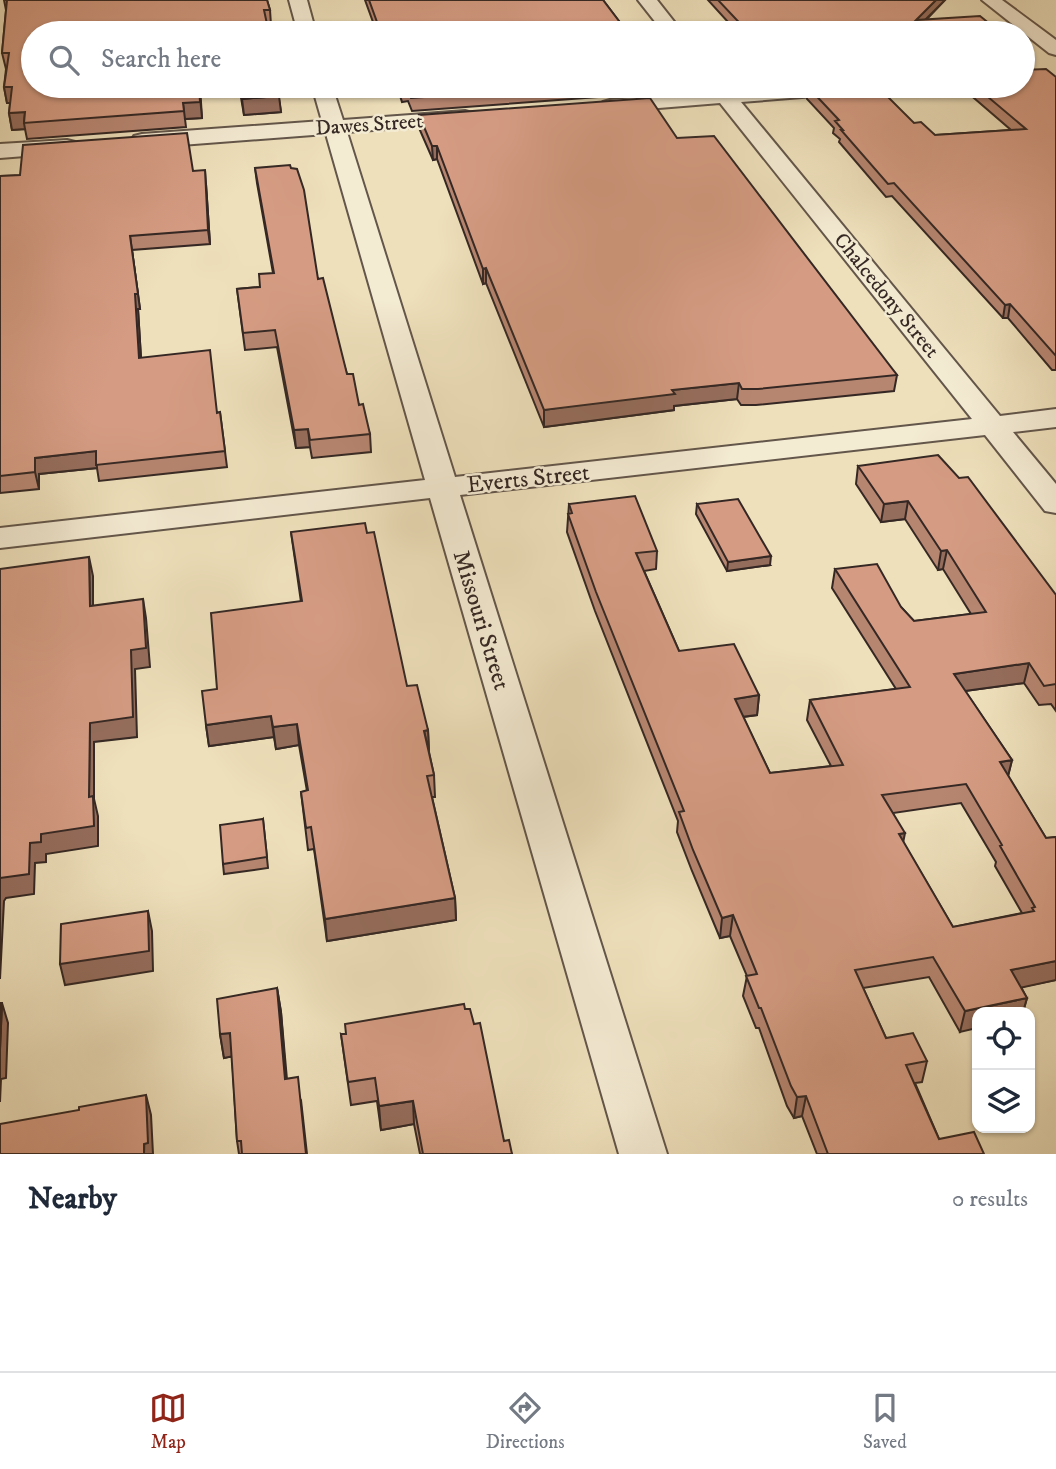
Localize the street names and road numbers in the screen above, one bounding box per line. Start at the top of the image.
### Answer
street label: Dawes Street [314,108,424,142]
street label: Chalcedony Street [828,228,945,364]
street label: Everts Street [465,458,591,500]
street label: Missouri Street [446,547,517,694]

